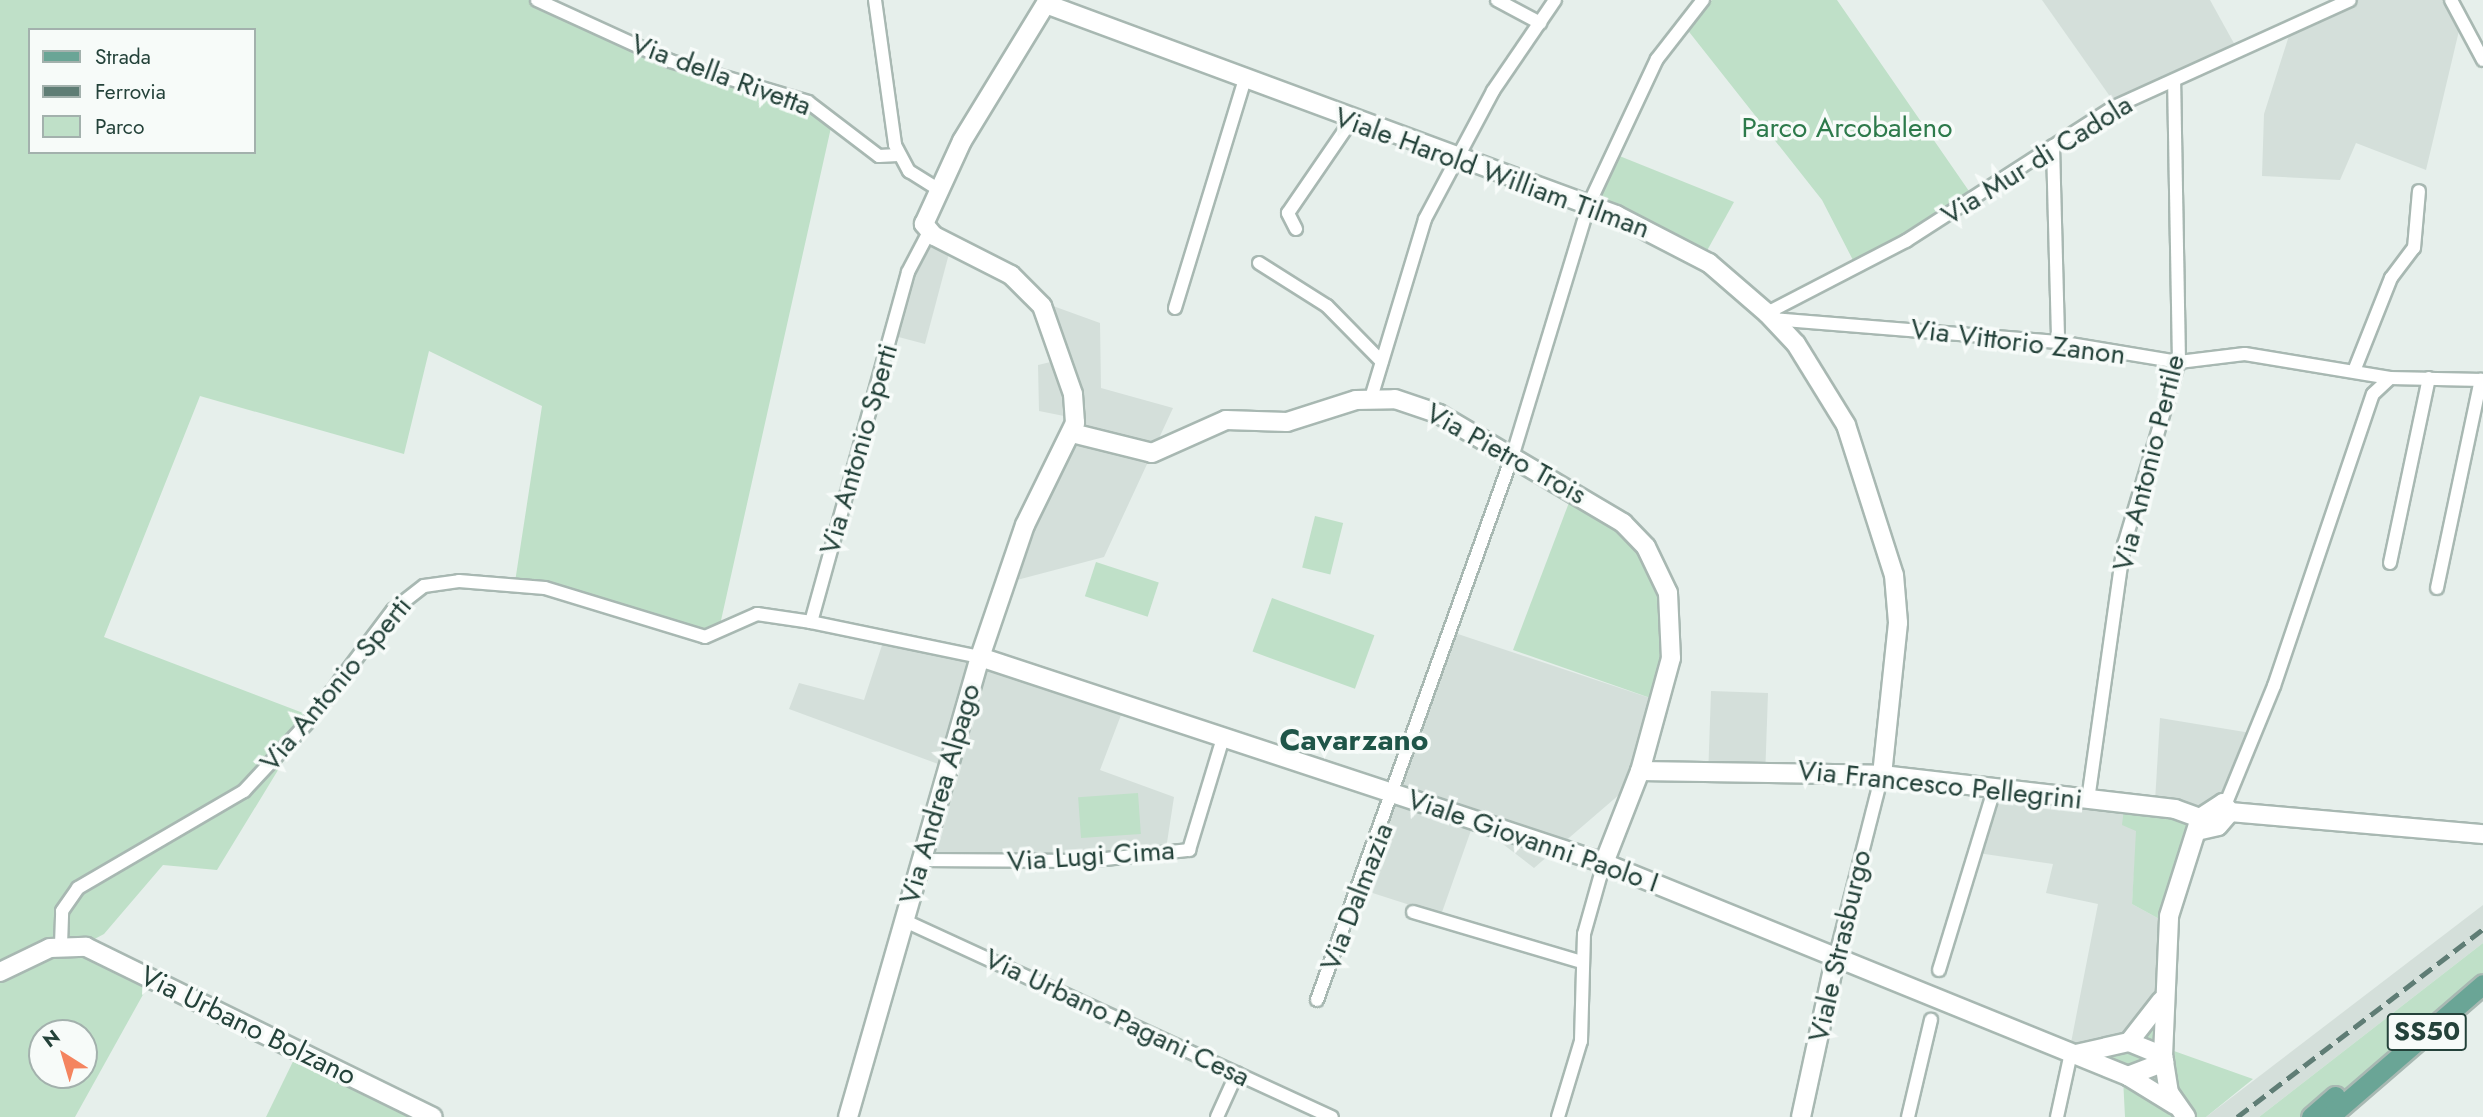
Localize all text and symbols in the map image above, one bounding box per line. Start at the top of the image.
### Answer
street label: Via della Rivetta [626,27,816,123]
legend [28,28,256,154]
text: Strada [95,42,151,72]
text: Ferrovia [95,77,166,107]
street label: Via Mur di Cadola [1935,88,2139,232]
street label: Viale Harold William Tilman [1330,100,1654,246]
park label: Parco Arcobaleno [1742,111,1952,145]
text: Parco [95,112,144,142]
street label: Via Vittorio Zanon [1909,312,2127,372]
street label: Via Antonio Sperti [813,340,905,558]
street label: Via Antonio Pertile [2106,351,2192,575]
street label: Via Pietro Trois [1420,396,1592,512]
street label: Via Antonio Sperti [253,590,419,778]
street label: Via Andrea Alpago [892,680,988,908]
district label: Cavarzano [1279,722,1429,758]
street label: Via Francesco Pellegrini [1796,753,2084,817]
street label: Viale Giovanni Paolo I [1403,782,1663,900]
street label: Via Dalmazia [1313,818,1401,976]
street label: Via Lugi Cima [1006,833,1176,879]
street label: Viale Strasburgo [1802,847,1878,1045]
street label: Via Urbano Pagani Cesa [979,942,1255,1094]
street label: Via Urbano Bolzano [134,959,362,1093]
road number: SS50 [2387,1009,2467,1054]
north arrow [28,1019,98,1089]
text: N [37,1023,65,1054]

